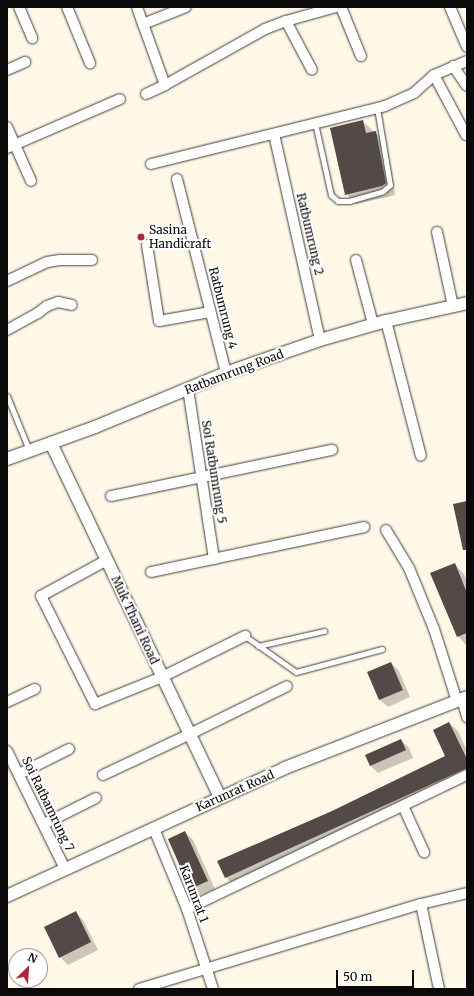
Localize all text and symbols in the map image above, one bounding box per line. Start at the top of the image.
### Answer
street label: Ratbumrung 2 [294,192,326,276]
place label: Sasina Handicraft [149,223,211,251]
marker: Sasina Handicraft [136,232,146,242]
street label: Ratbumrung 4 [206,265,240,351]
street label: Ratbamrung Road [182,346,286,398]
street label: Soi Ratbumrung 5 [199,419,229,525]
street label: Muk Thani Road [108,573,162,667]
street label: Soi Ratbamrung 7 [19,754,77,854]
street label: Karunrat Road [194,767,276,815]
street label: Karunrat 1 [176,863,212,925]
north arrow [8,948,48,988]
text: N [26,950,40,966]
scale bar [338,962,416,988]
text: 50 m [343,969,372,984]

